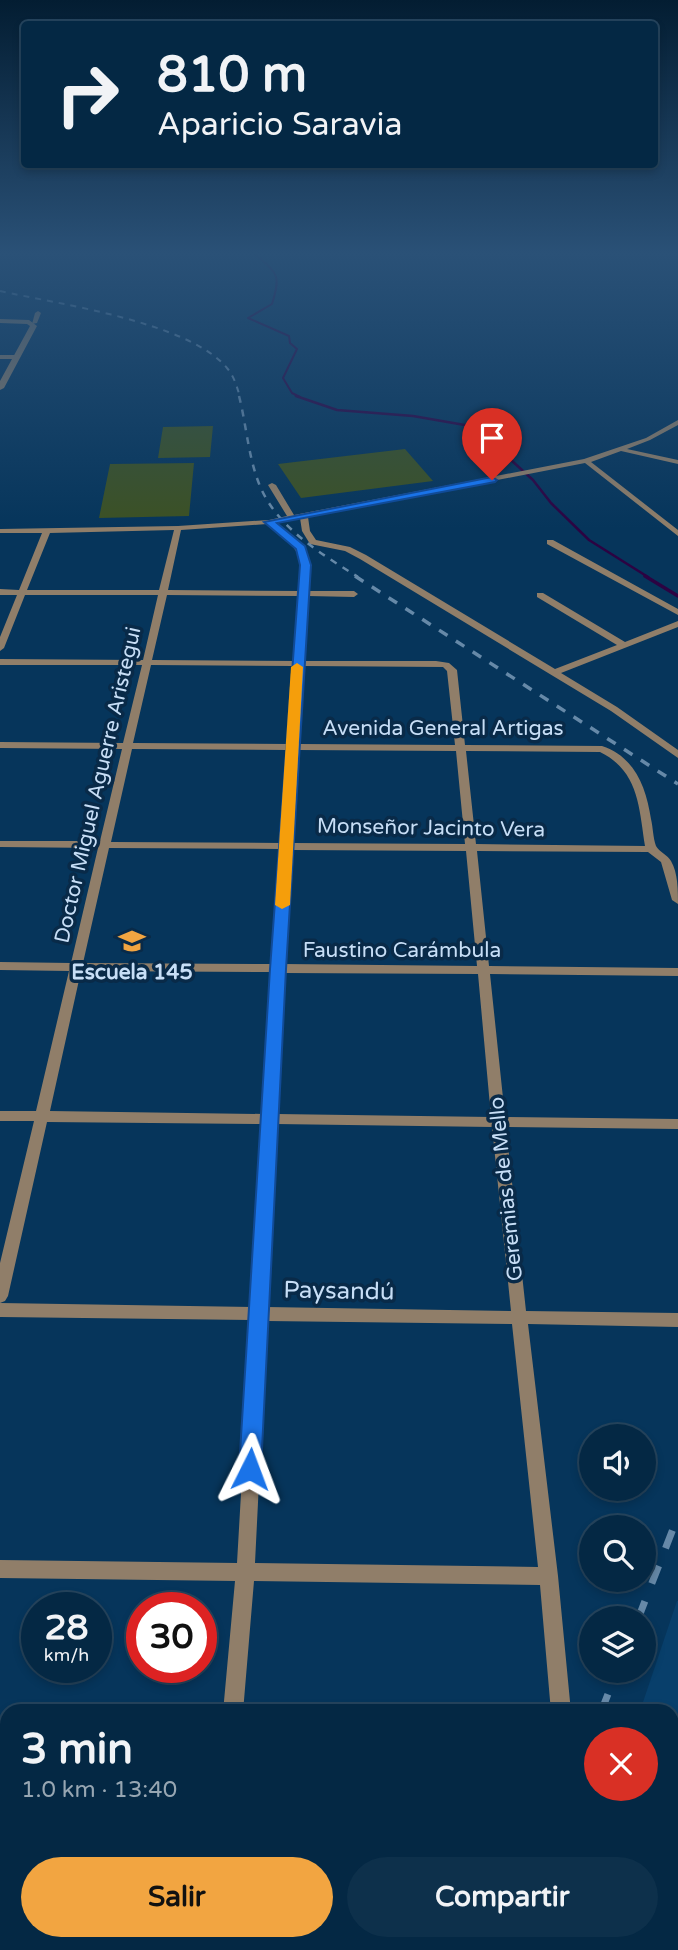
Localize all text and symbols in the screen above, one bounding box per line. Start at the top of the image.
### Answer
text: 810 m [157,46,307,105]
icon: right [42,49,133,140]
text: Aparicio Saravia [157,106,402,144]
pin [462,408,522,480]
icon: arrive [473,419,511,457]
street label: Doctor Miguel Aguerre Aristegui [49,624,147,946]
street label: Avenida General Artigas [322,716,564,741]
street label: Monseñor Jacinto Vera [317,814,545,842]
school or university icon: Escuela 145 [117,926,147,956]
street label: Faustino Carámbula [303,938,501,963]
place label: Escuela 145 [71,960,193,985]
street label: Geremias de Mello [484,1096,528,1282]
street label: Paysandú [283,1276,395,1306]
map controls [579,1424,656,1683]
button: sound [579,1424,656,1501]
position arrow [213,1432,287,1506]
button: search [579,1515,656,1592]
speed limit sign: 30 [126,1592,217,1683]
button: layers [579,1606,656,1683]
text: 28 [45,1607,88,1649]
text: km/h [44,1644,89,1666]
text: 3 min [21,1724,133,1775]
button: close [584,1727,658,1801]
text: 1.0 km · 13:40 [21,1776,177,1804]
button: Salir [21,1857,333,1937]
button: Compartir [347,1857,658,1937]

